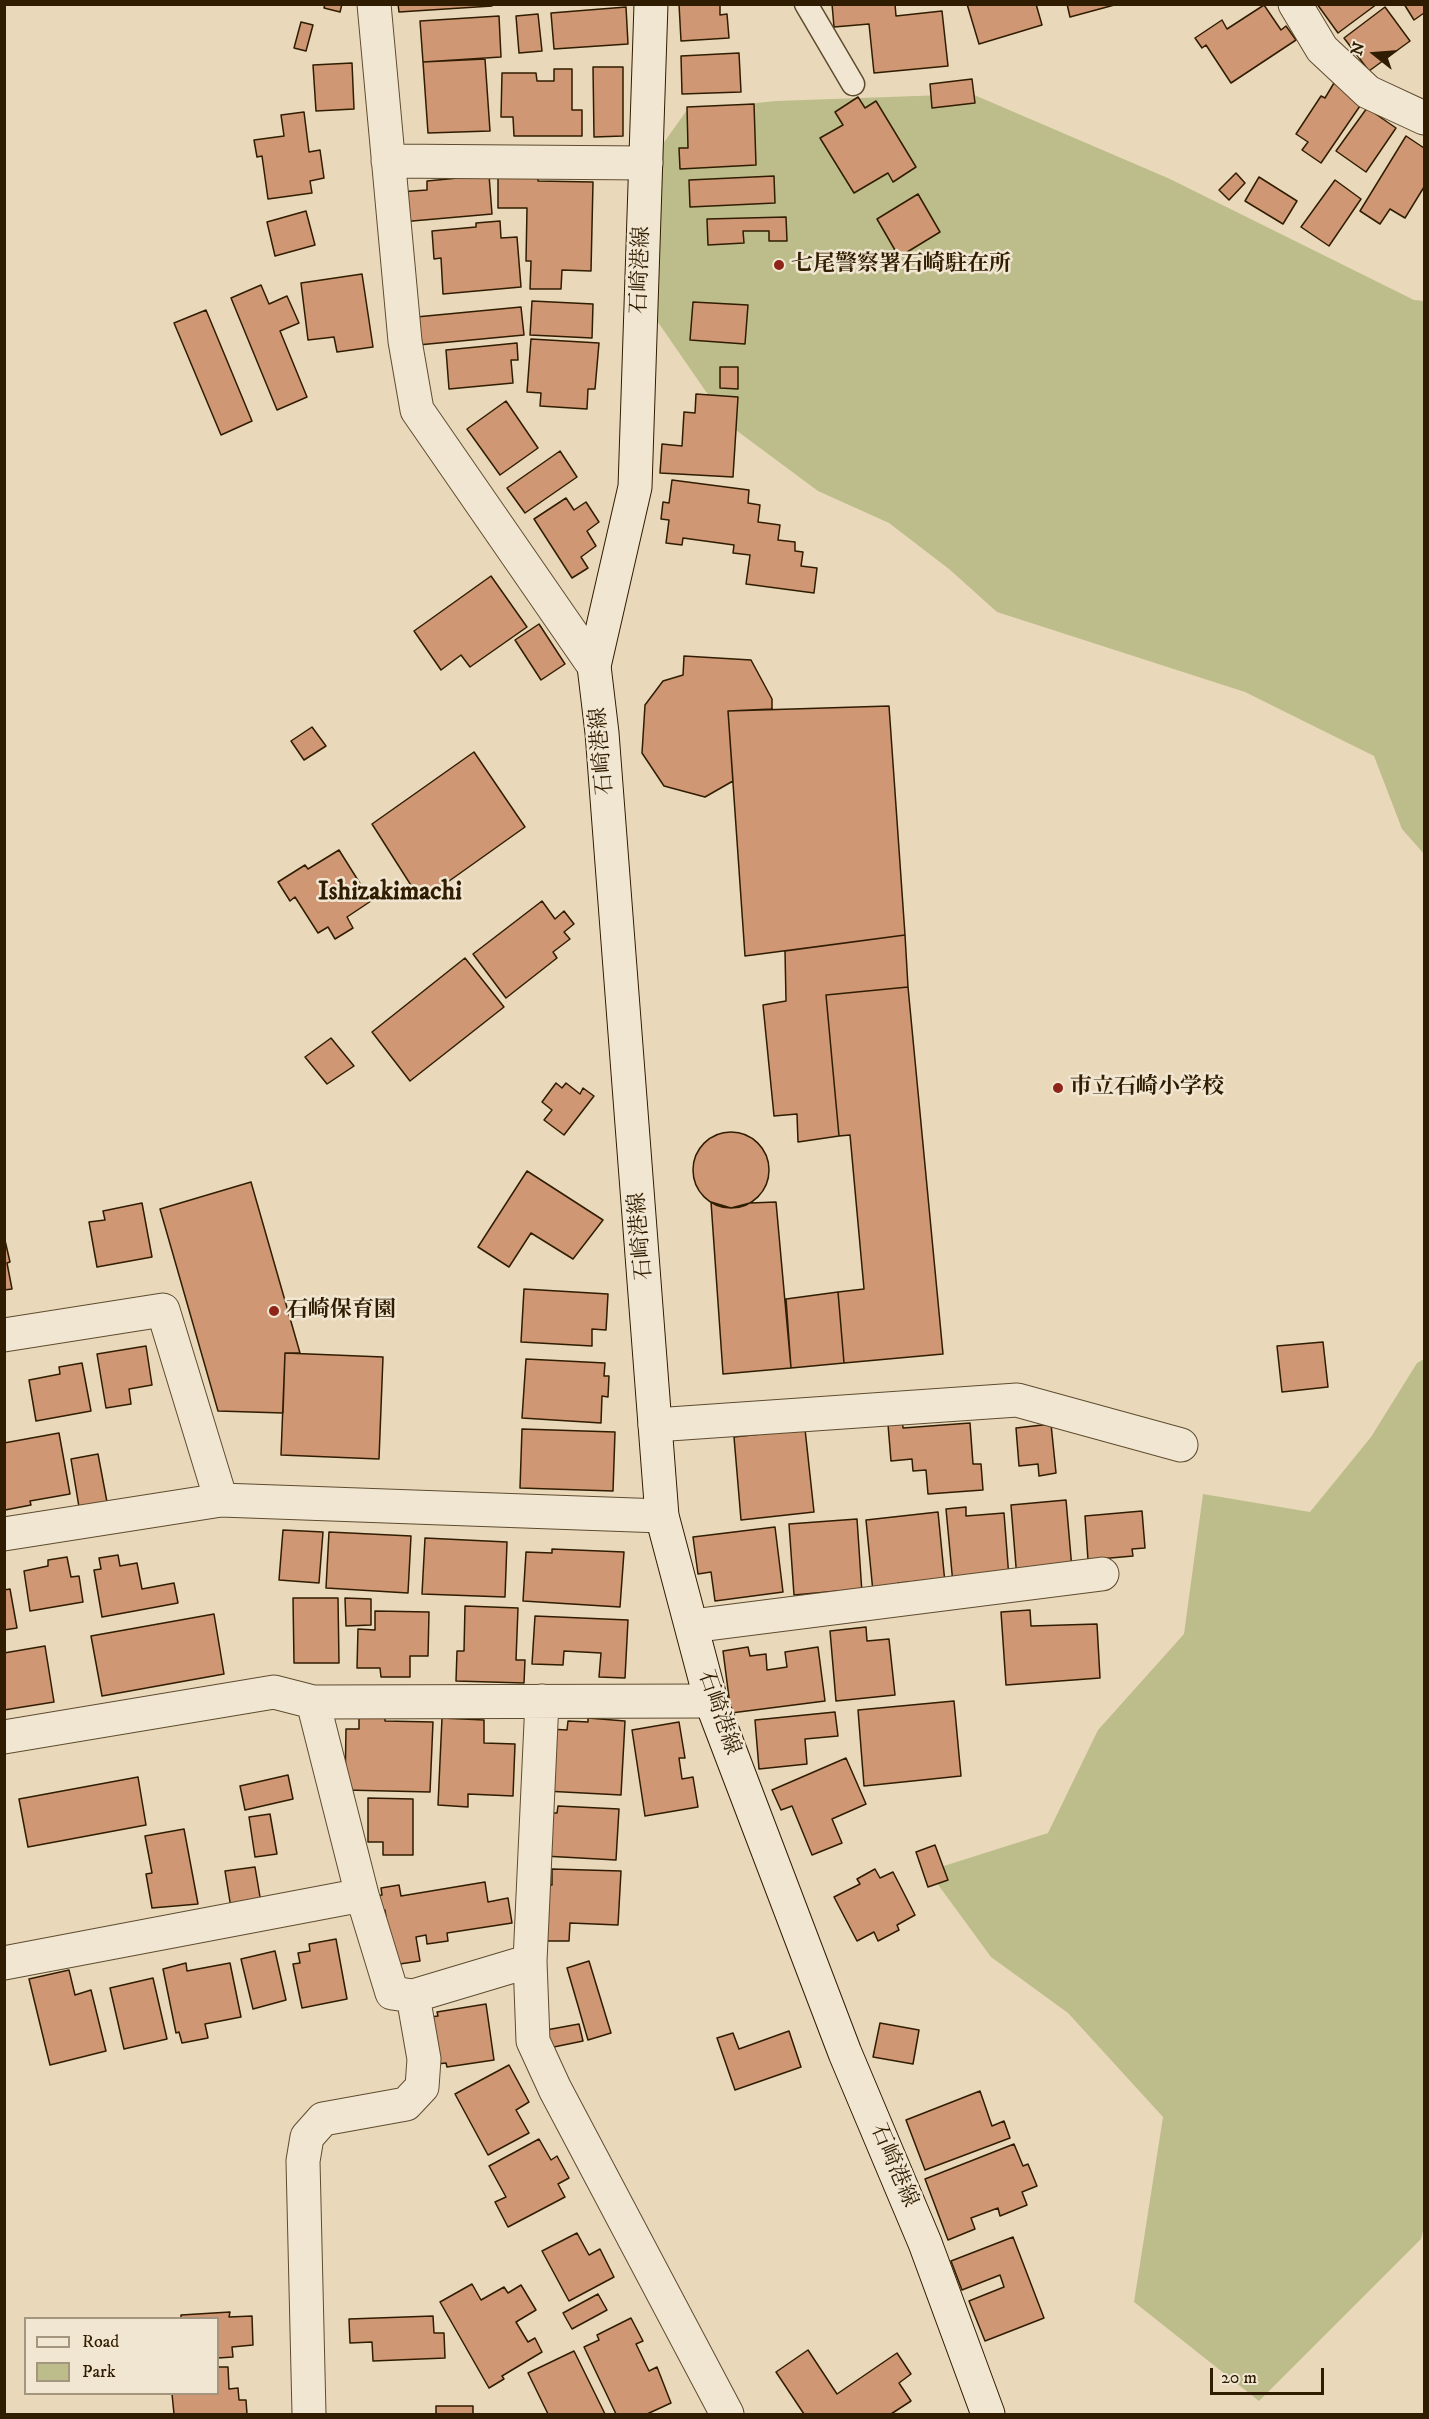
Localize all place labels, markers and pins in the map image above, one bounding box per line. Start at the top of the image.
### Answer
place label: 七尾警察署石崎駐在所 [791,252,1011,278]
marker: 七尾警察署石崎駐在所 [772,258,786,272]
place label: 市立石崎小学校 [1070,1075,1224,1101]
marker: 市立石崎小学校 [1051,1081,1065,1095]
place label: 石崎保育園 [286,1298,396,1324]
marker: 石崎保育園 [267,1304,281,1318]

